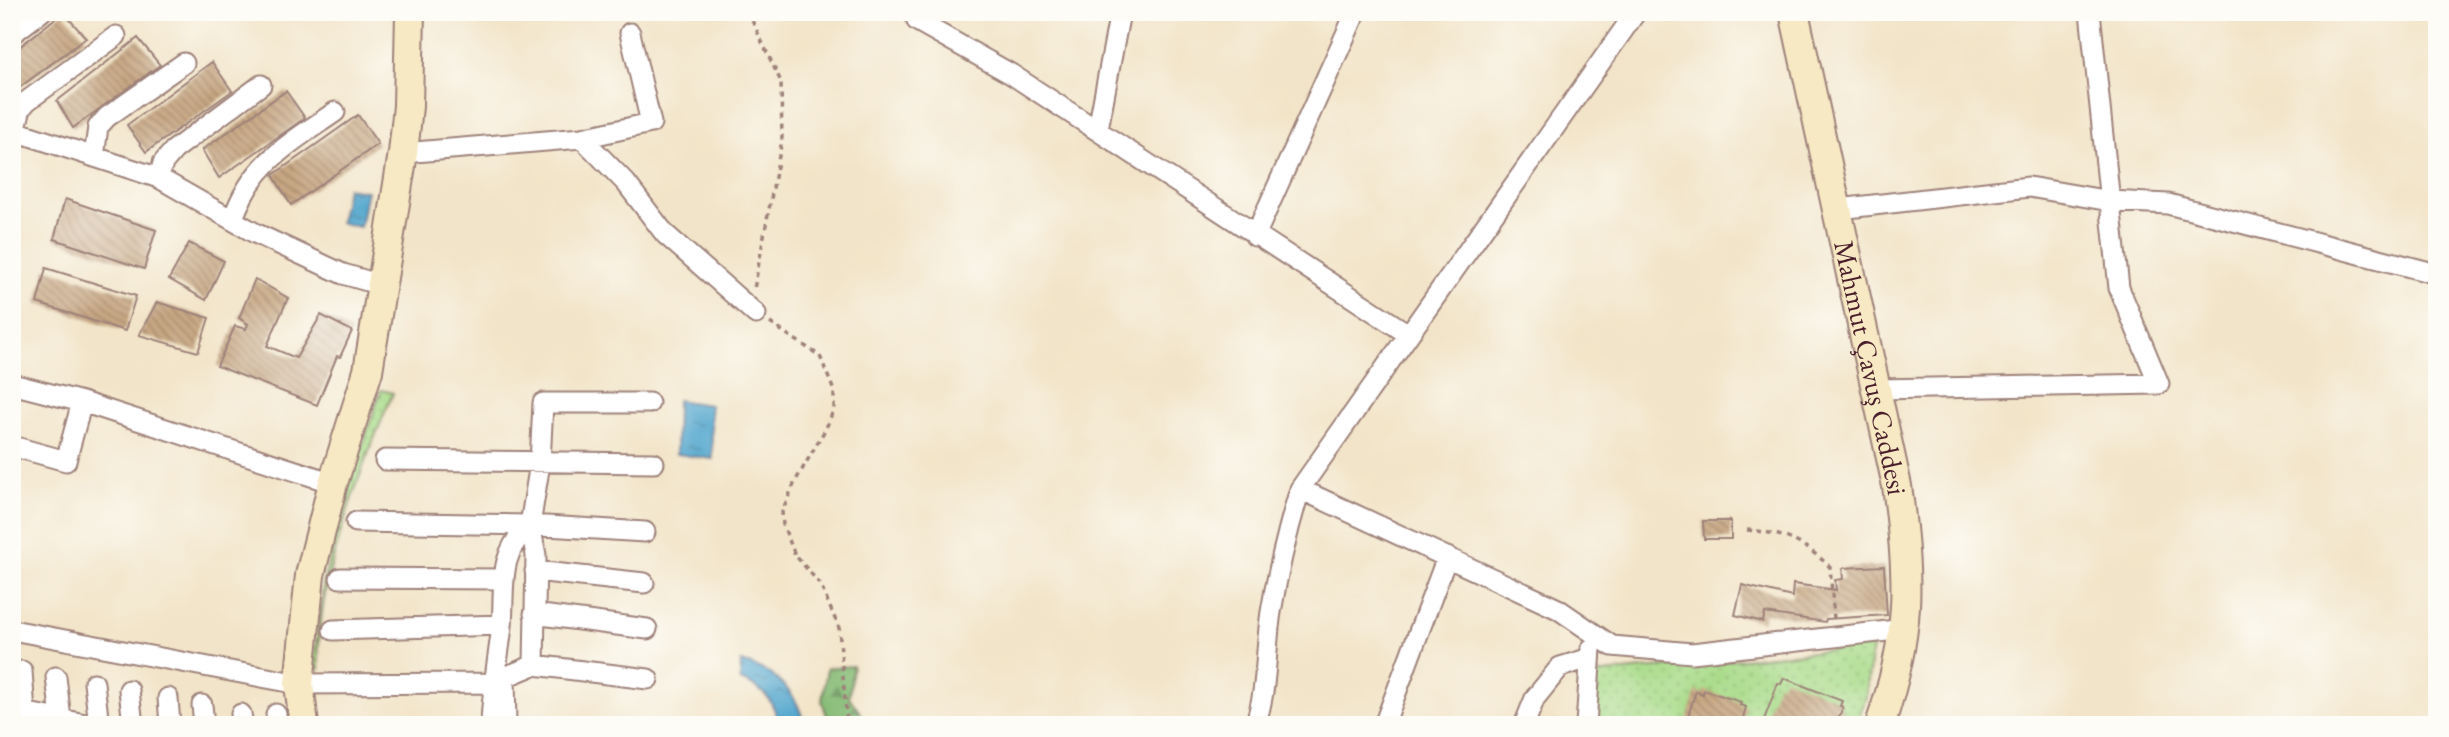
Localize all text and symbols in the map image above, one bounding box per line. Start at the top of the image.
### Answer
street label: Mahmut Çavuş Caddesi [1826,237,1916,497]

